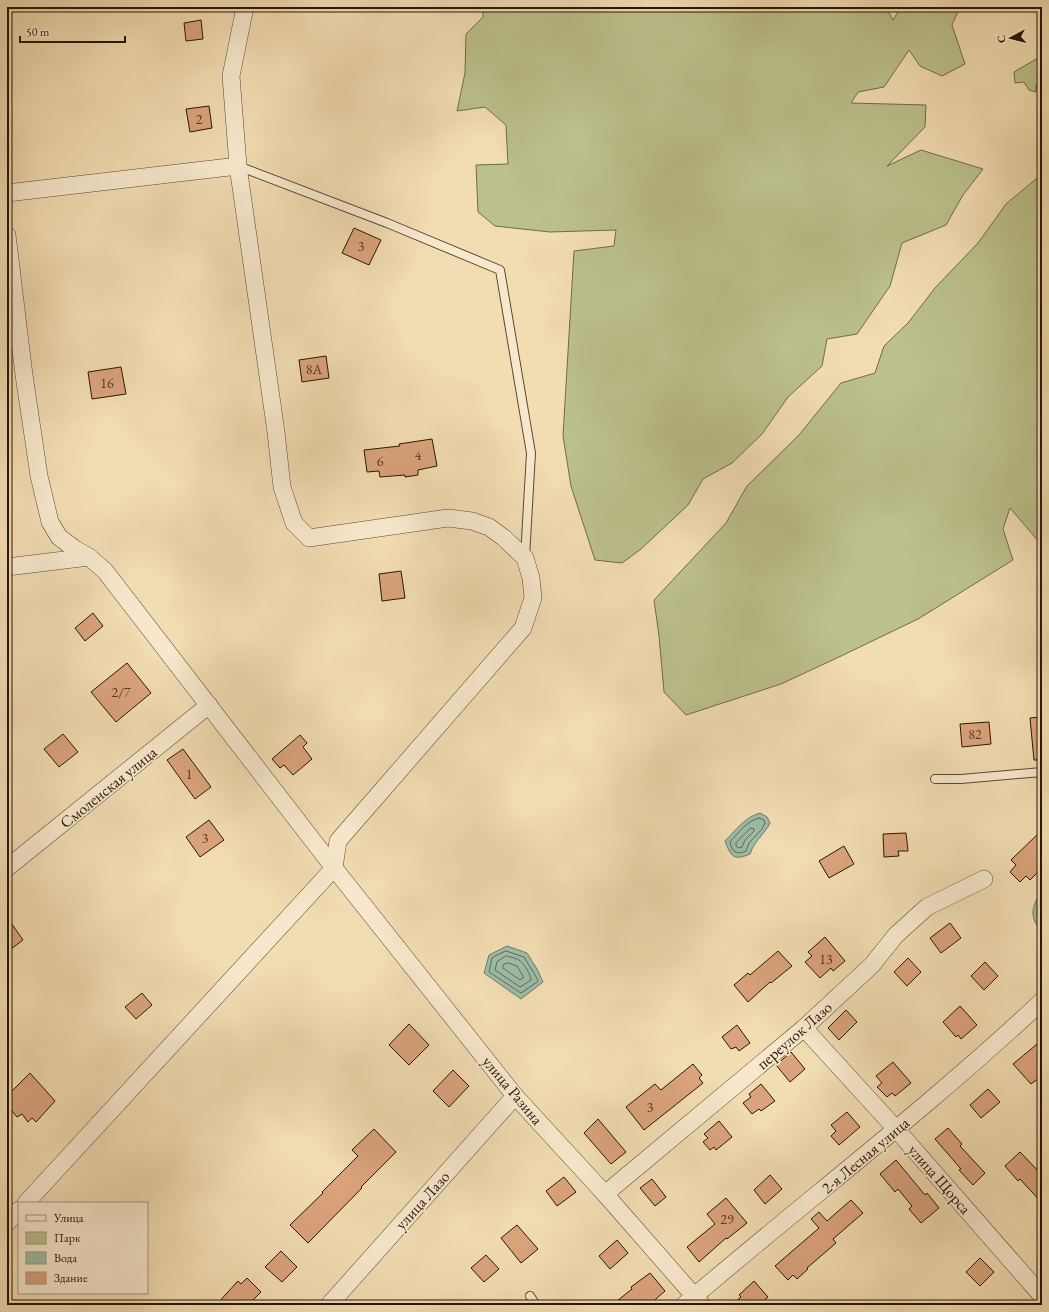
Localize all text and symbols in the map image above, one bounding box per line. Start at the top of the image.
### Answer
scale bar [20,18,125,44]
north arrow [991,18,1031,58]
text: 50 m [26,24,50,40]
text: С [994,34,1008,44]
house number: 2 [196,110,203,128]
house number: 3 [358,237,365,255]
house number: 8А [306,360,323,378]
house number: 16 [100,374,114,392]
house number: 4 [415,446,422,464]
house number: 6 [377,452,384,470]
house number: 2/7 [111,683,131,701]
house number: 82 [968,725,982,743]
street label: Смоленская улица [55,741,162,833]
house number: 1 [186,765,192,783]
house number: 3 [202,829,209,847]
house number: 13 [819,950,833,968]
street label: переулок Лазо [752,997,837,1074]
street label: улица Разина [478,1051,548,1130]
house number: 3 [647,1098,654,1116]
street label: 2-я Лесная улица [817,1112,914,1198]
street label: улица Щорса [903,1140,976,1219]
street label: улица Лазо [390,1166,454,1234]
legend [18,1202,148,1294]
text: Улица [53,1210,84,1226]
house number: 29 [720,1210,734,1228]
text: Парк [54,1230,81,1246]
text: Вода [54,1250,77,1266]
text: Здание [54,1270,88,1286]

